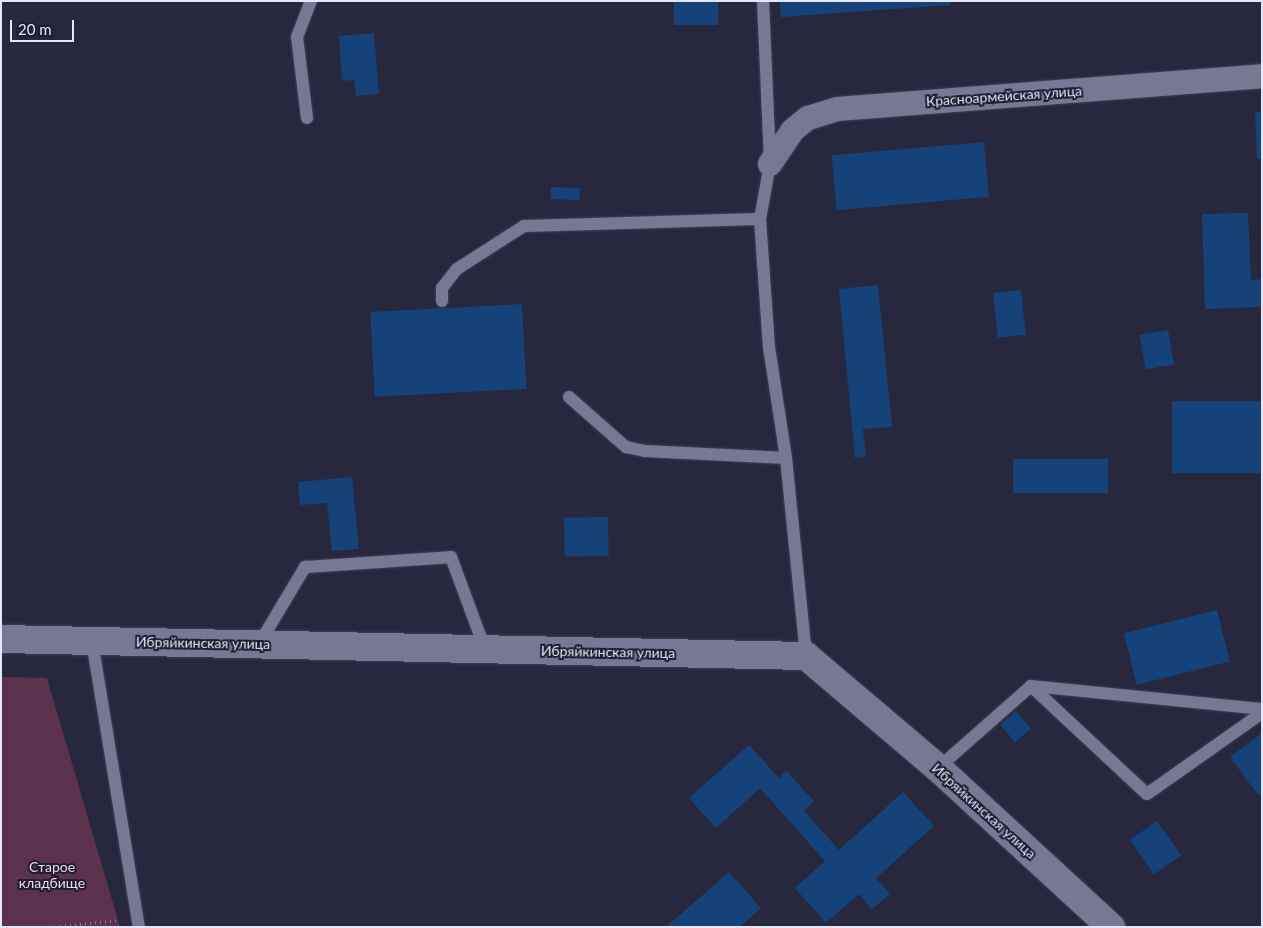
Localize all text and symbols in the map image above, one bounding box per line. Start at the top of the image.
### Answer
scale bar [12,10,76,42]
text: 20 m [18,20,52,38]
street label: Красноармейская улица [925,82,1083,110]
street label: Ибряйкинская улица [136,633,270,653]
street label: Ибряйкинская улица [541,642,675,662]
street label: Ибряйкинская улица [928,760,1040,862]
park label: Старое кладбище [19,859,85,892]

